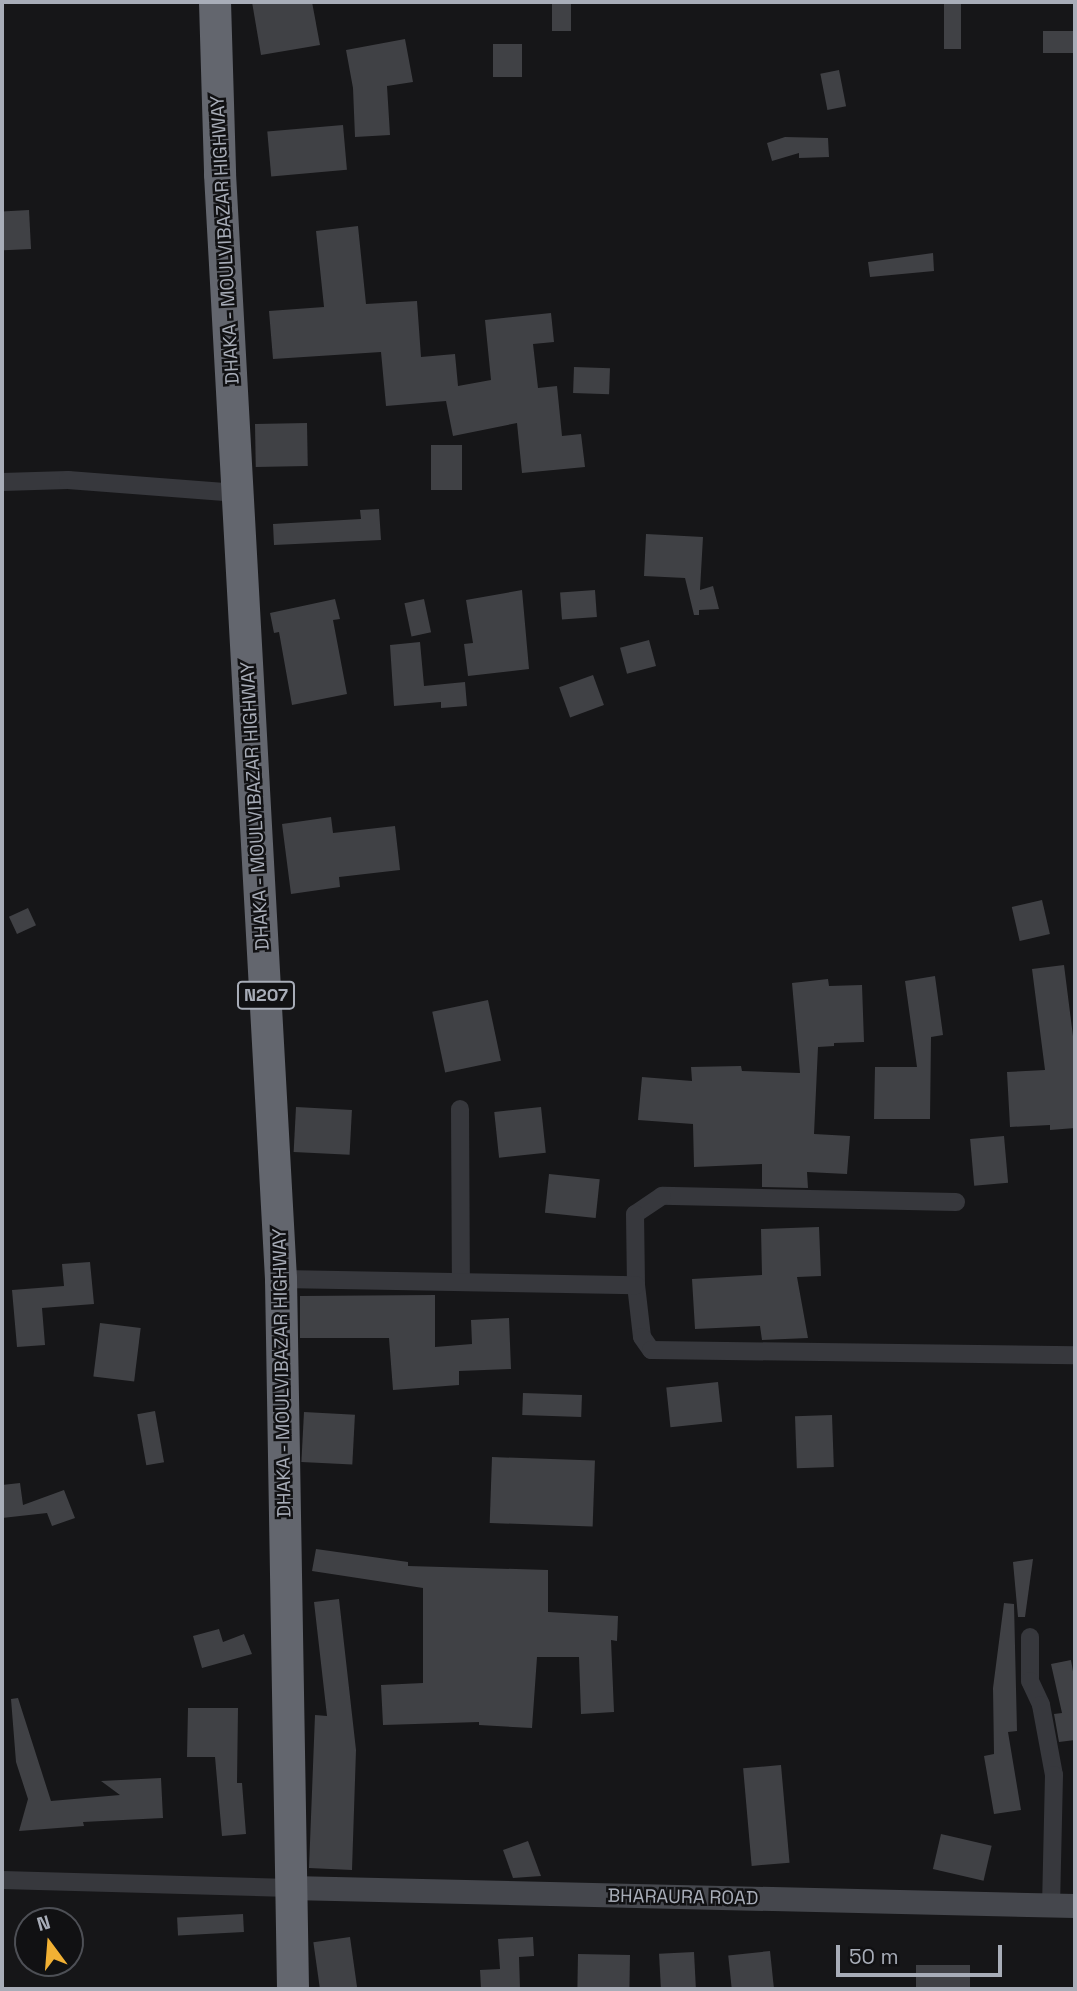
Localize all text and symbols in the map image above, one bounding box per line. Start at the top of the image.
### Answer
street label: DHAKA - MOULVIBAZAR HIGHWAY [206,94,244,386]
street label: DHAKA - MOULVIBAZAR HIGHWAY [236,660,274,952]
road number: N207 [236,980,296,1010]
street label: DHAKA - MOULVIBAZAR HIGHWAY [268,1227,296,1519]
street label: BHARAURA ROAD [607,1884,759,1910]
north arrow [14,1907,84,1977]
text: N [34,1909,53,1937]
scale bar [839,1932,1005,1976]
text: 50 m [849,1943,899,1970]

